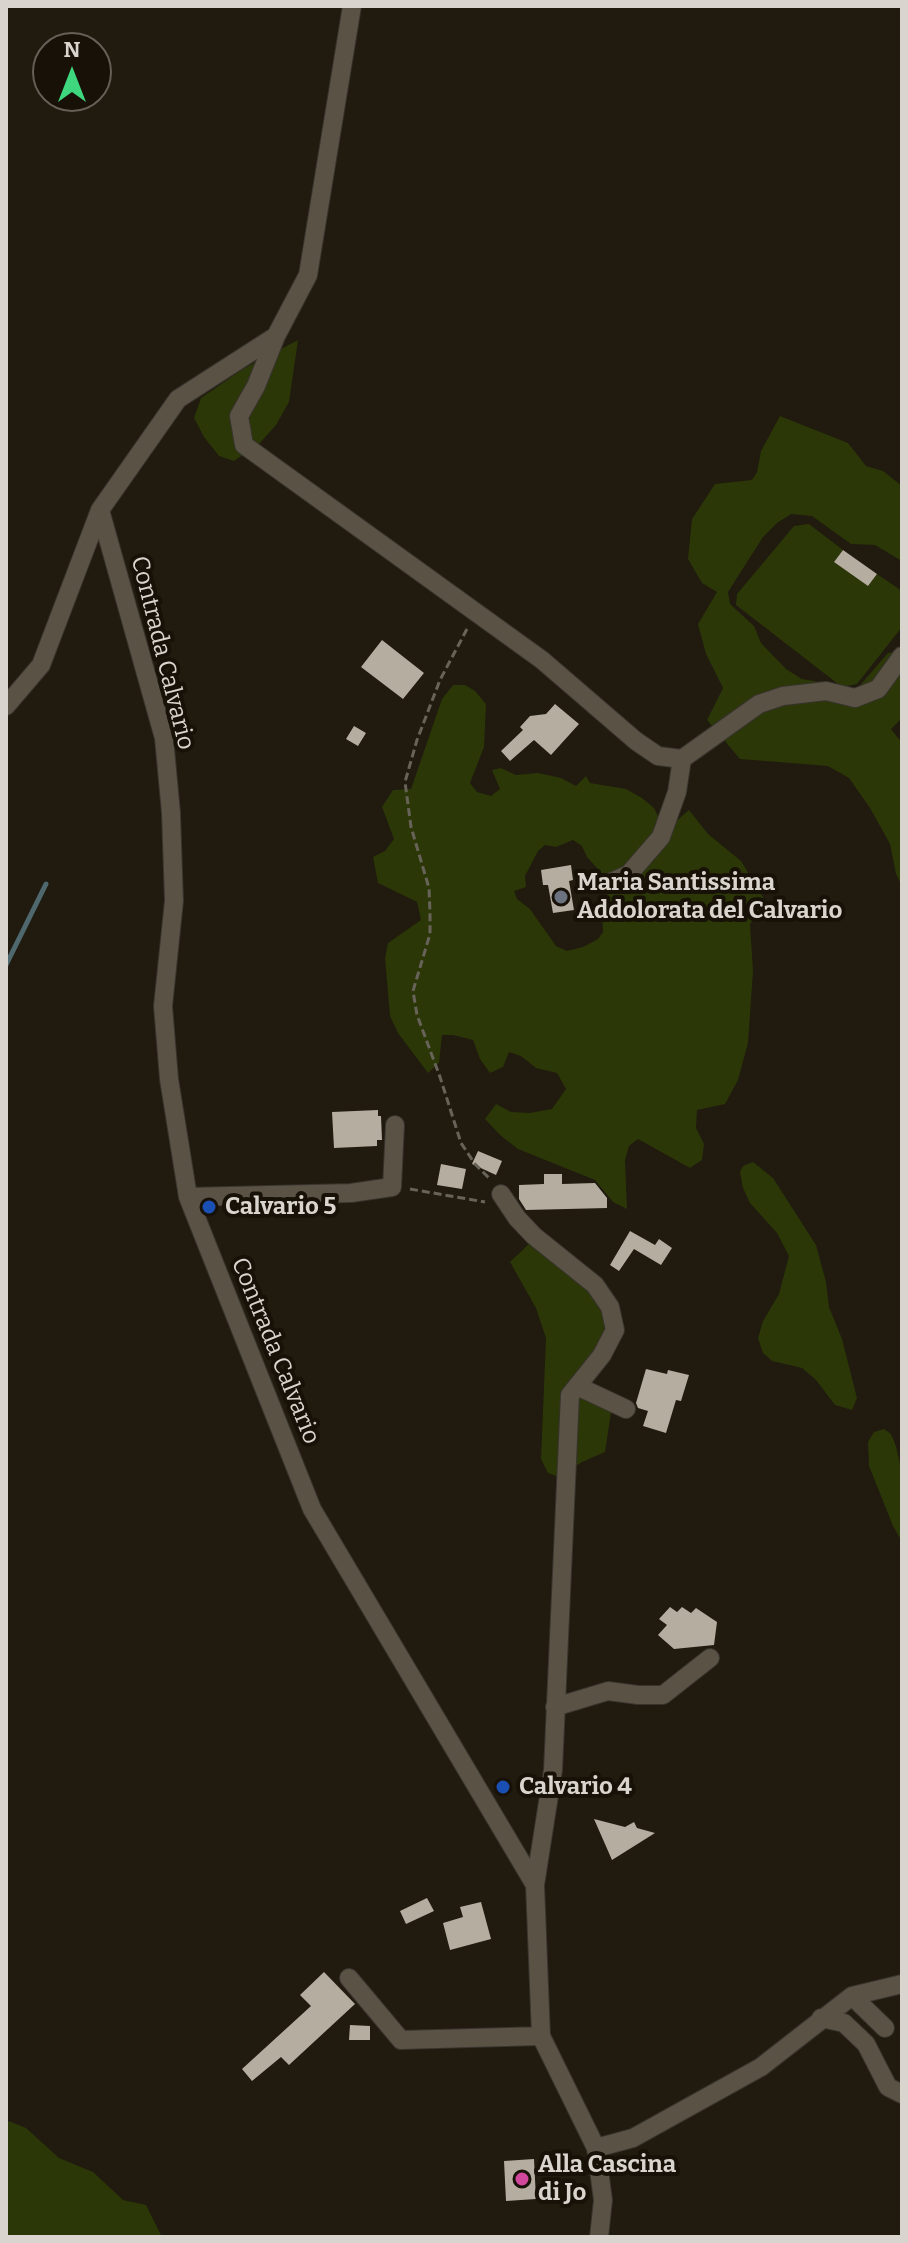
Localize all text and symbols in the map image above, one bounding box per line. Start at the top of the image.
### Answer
north arrow [32,32,112,112]
text: N [64,36,80,63]
street label: Contrada Calvario [124,553,200,753]
place label: Maria Santissima Addolorata del Calvario [577,869,842,925]
marker: Maria Santissima Addolorata del Calvario [552,888,570,906]
place label: Calvario 5 [225,1193,336,1221]
marker: Calvario 5 [200,1198,218,1216]
street label: Contrada Calvario [224,1254,326,1448]
place label: Calvario 4 [519,1773,632,1801]
marker: Calvario 4 [494,1778,512,1796]
place label: Alla Cascina di Jo [538,2151,676,2207]
marker: Alla Cascina di Jo [513,2170,531,2188]

